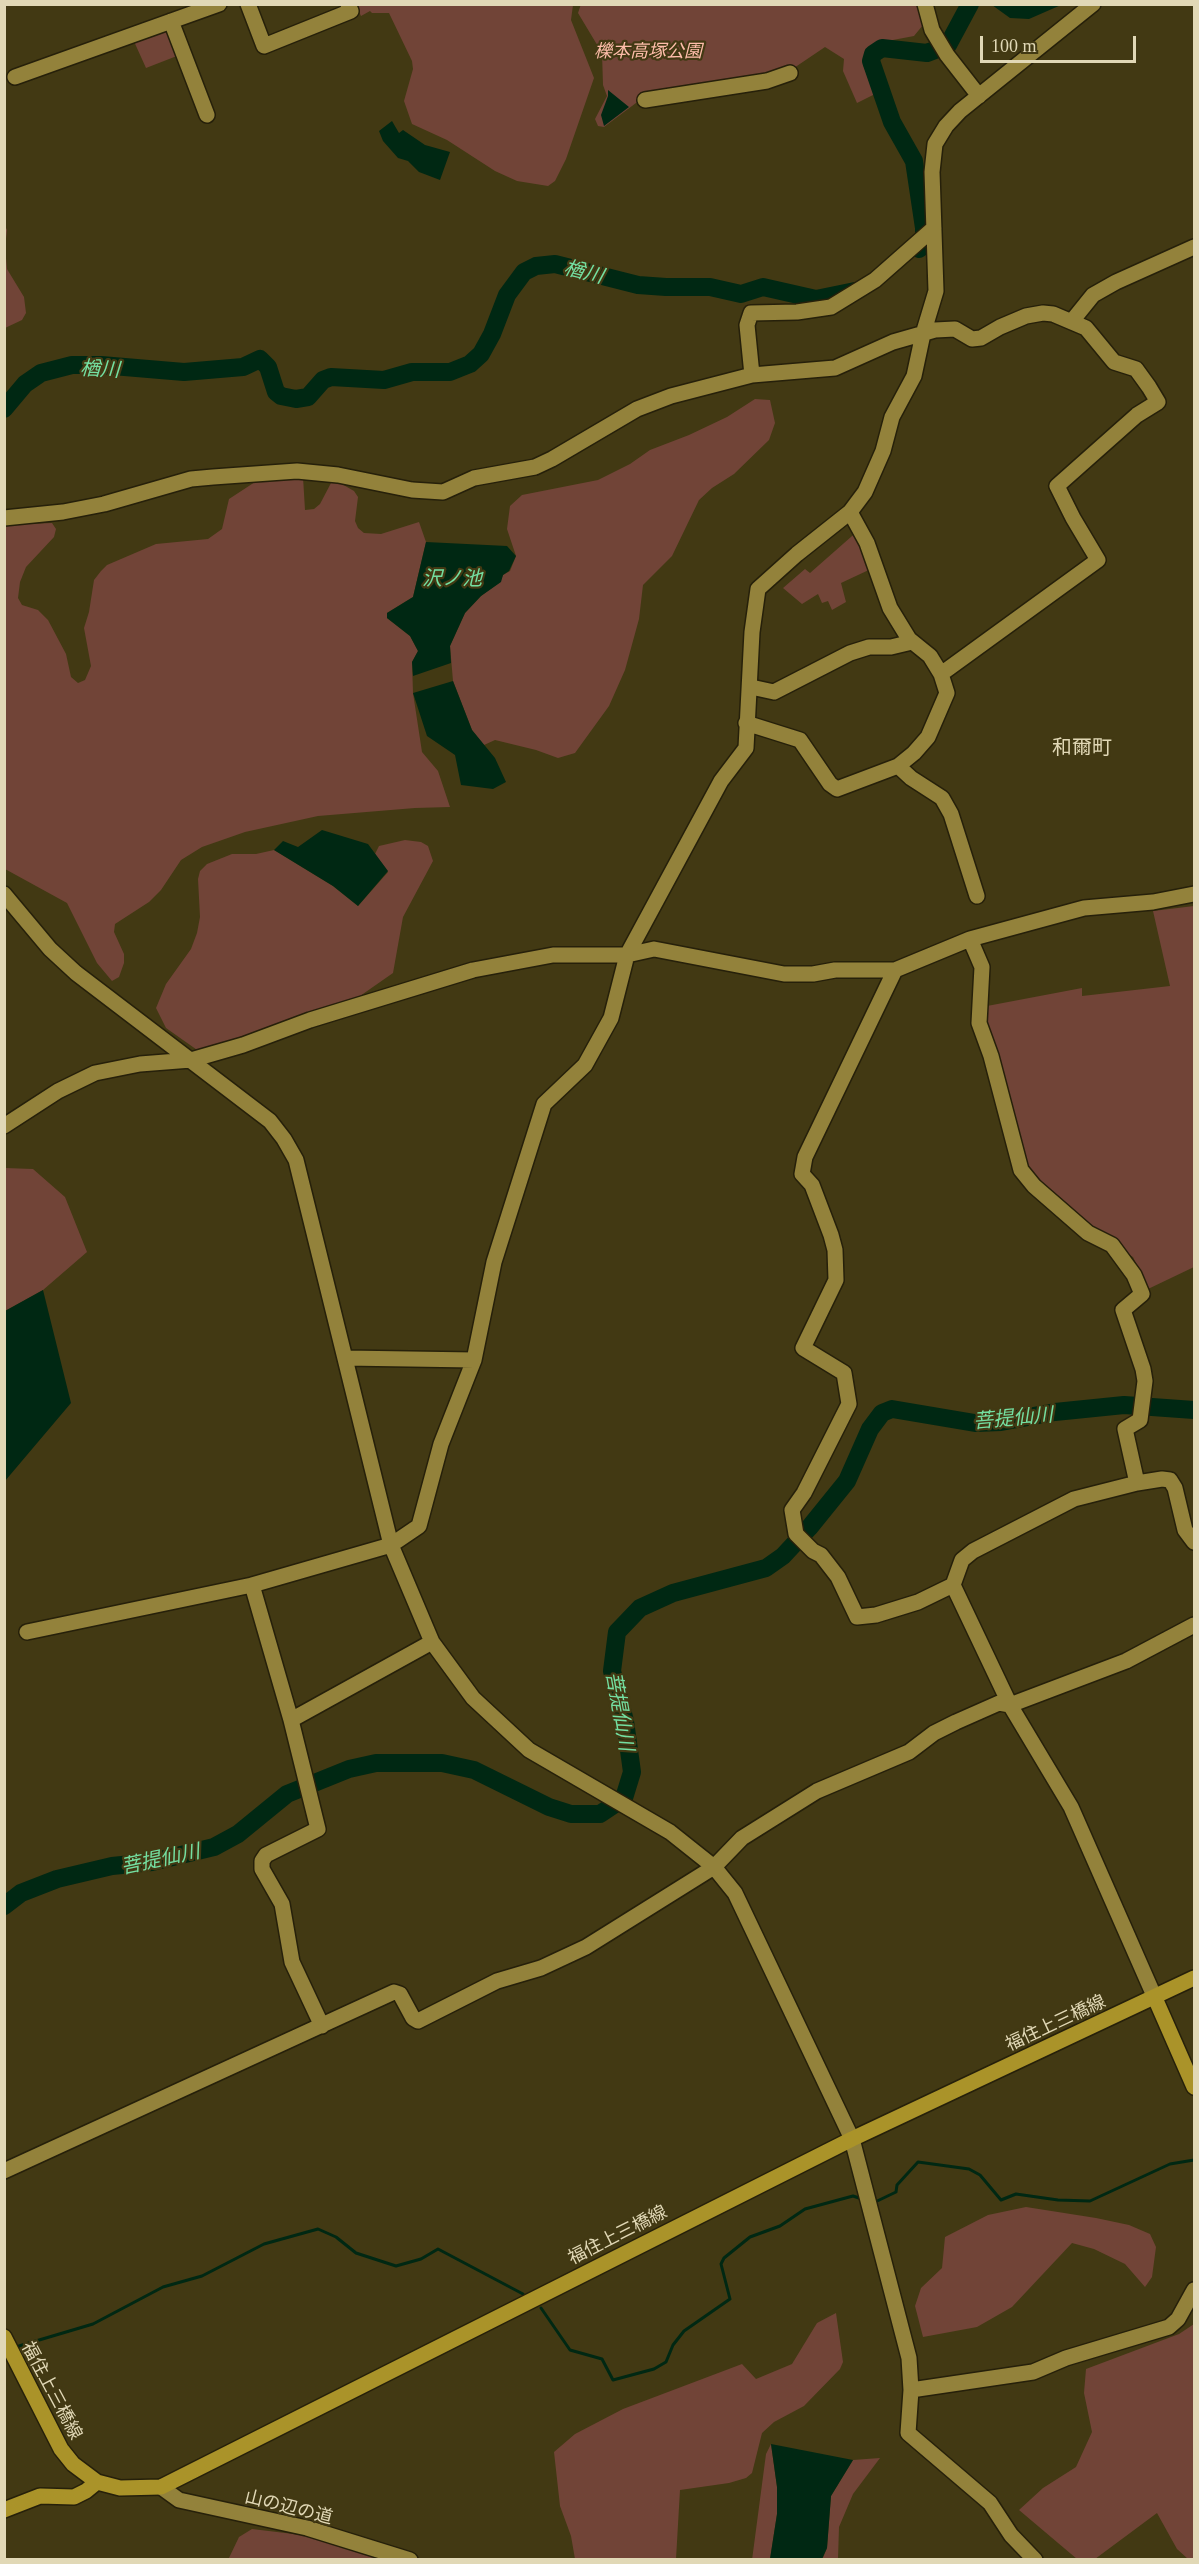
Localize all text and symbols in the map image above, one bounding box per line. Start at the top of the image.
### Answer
scale bar [983,24,1139,62]
text: 100 m [991,36,1037,56]
park label: 櫟本高塚公園 [594,39,702,61]
water label: 楢川 [562,255,606,287]
water label: 楢川 [79,355,121,381]
water label: 沢ノ池 [422,565,482,589]
district label: 和爾町 [1052,734,1112,758]
water label: 菩提仙川 [972,1402,1054,1432]
water label: 菩提仙川 [602,1670,640,1752]
water label: 菩提仙川 [118,1838,202,1878]
street label: 福住上三橋線 [1001,1989,1109,2055]
street label: 福住上三橋線 [564,2200,670,2268]
street label: 福住上三橋線 [18,2337,88,2443]
street label: 山の辺の道 [243,2485,335,2527]

